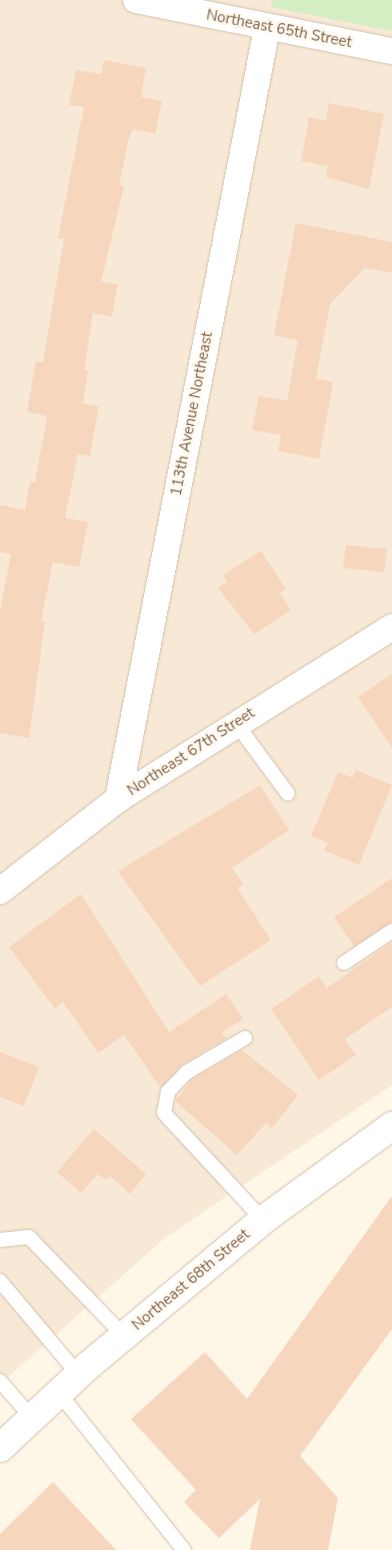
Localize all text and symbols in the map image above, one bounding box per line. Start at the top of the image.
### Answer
street label: Northeast 65th Street [205,6,353,52]
street label: 113th Avenue Northeast [167,330,217,498]
street label: Northeast 67th Street [124,704,258,800]
street label: Northeast 68th Street [129,1226,253,1334]

